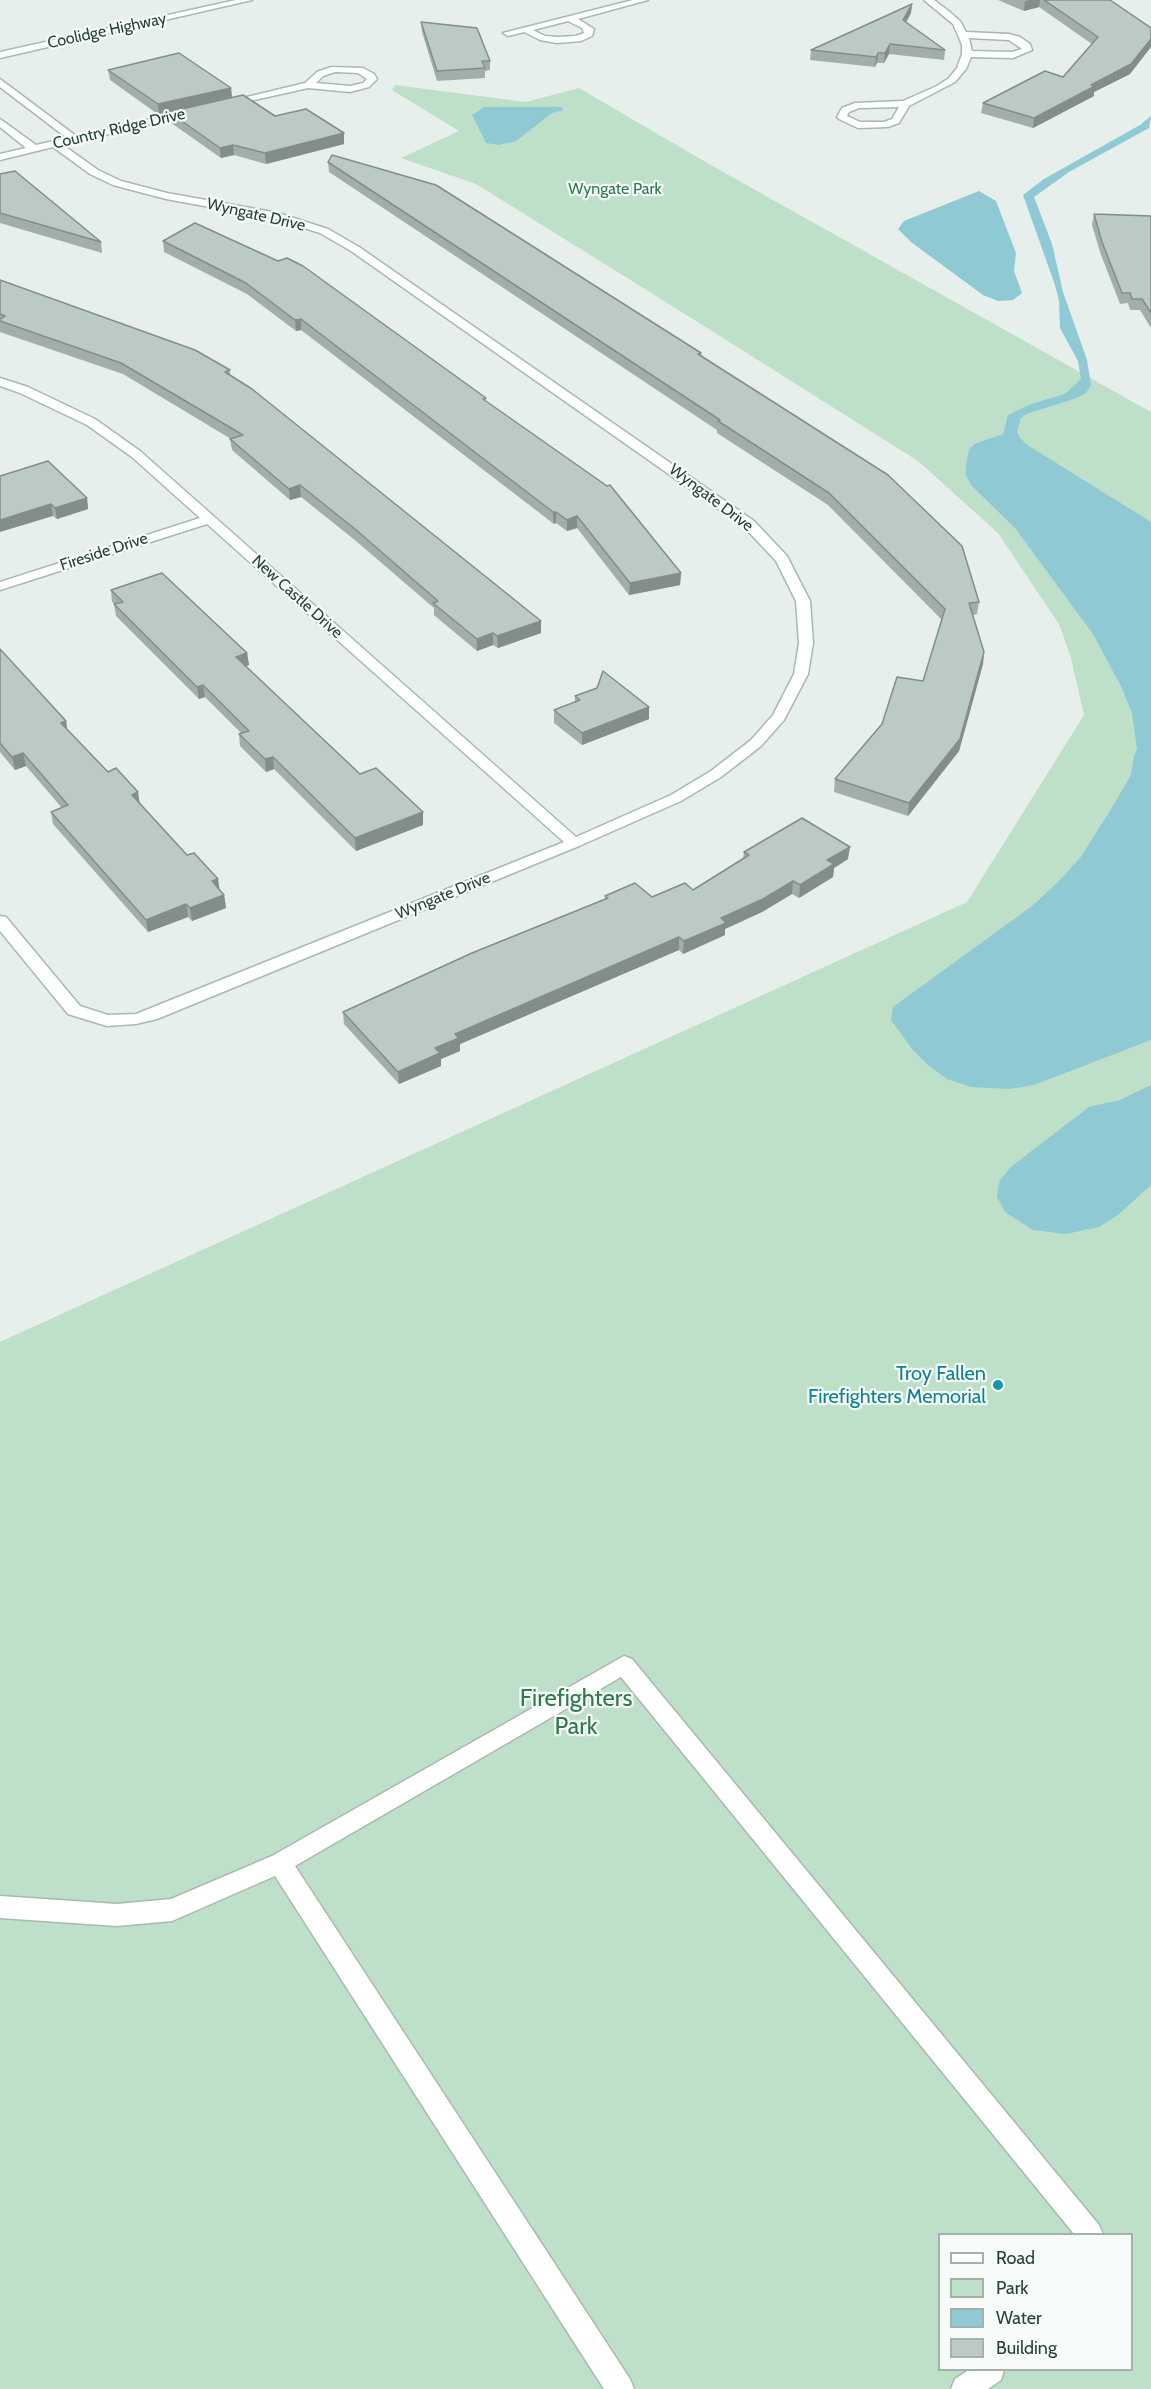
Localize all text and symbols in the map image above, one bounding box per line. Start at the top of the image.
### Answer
street label: Coolidge Highway [46,9,168,53]
street label: Country Ridge Drive [51,104,187,154]
park label: Wyngate Park [568,179,662,199]
street label: Wyngate Drive [205,194,307,236]
street label: Wyngate Drive [665,460,757,536]
street label: Fireside Drive [58,529,150,575]
street label: New Castle Drive [248,551,346,643]
street label: Wyngate Drive [393,868,493,924]
place label: Troy Fallen Firefighters Memorial [808,1362,986,1409]
marker: Troy Fallen Firefighters Memorial [991,1378,1005,1392]
park label: Firefighters Park [520,1685,632,1741]
legend [938,2233,1133,2371]
text: Road [996,2247,1035,2269]
text: Park [996,2277,1028,2299]
text: Water [996,2307,1042,2329]
text: Building [996,2337,1057,2359]

